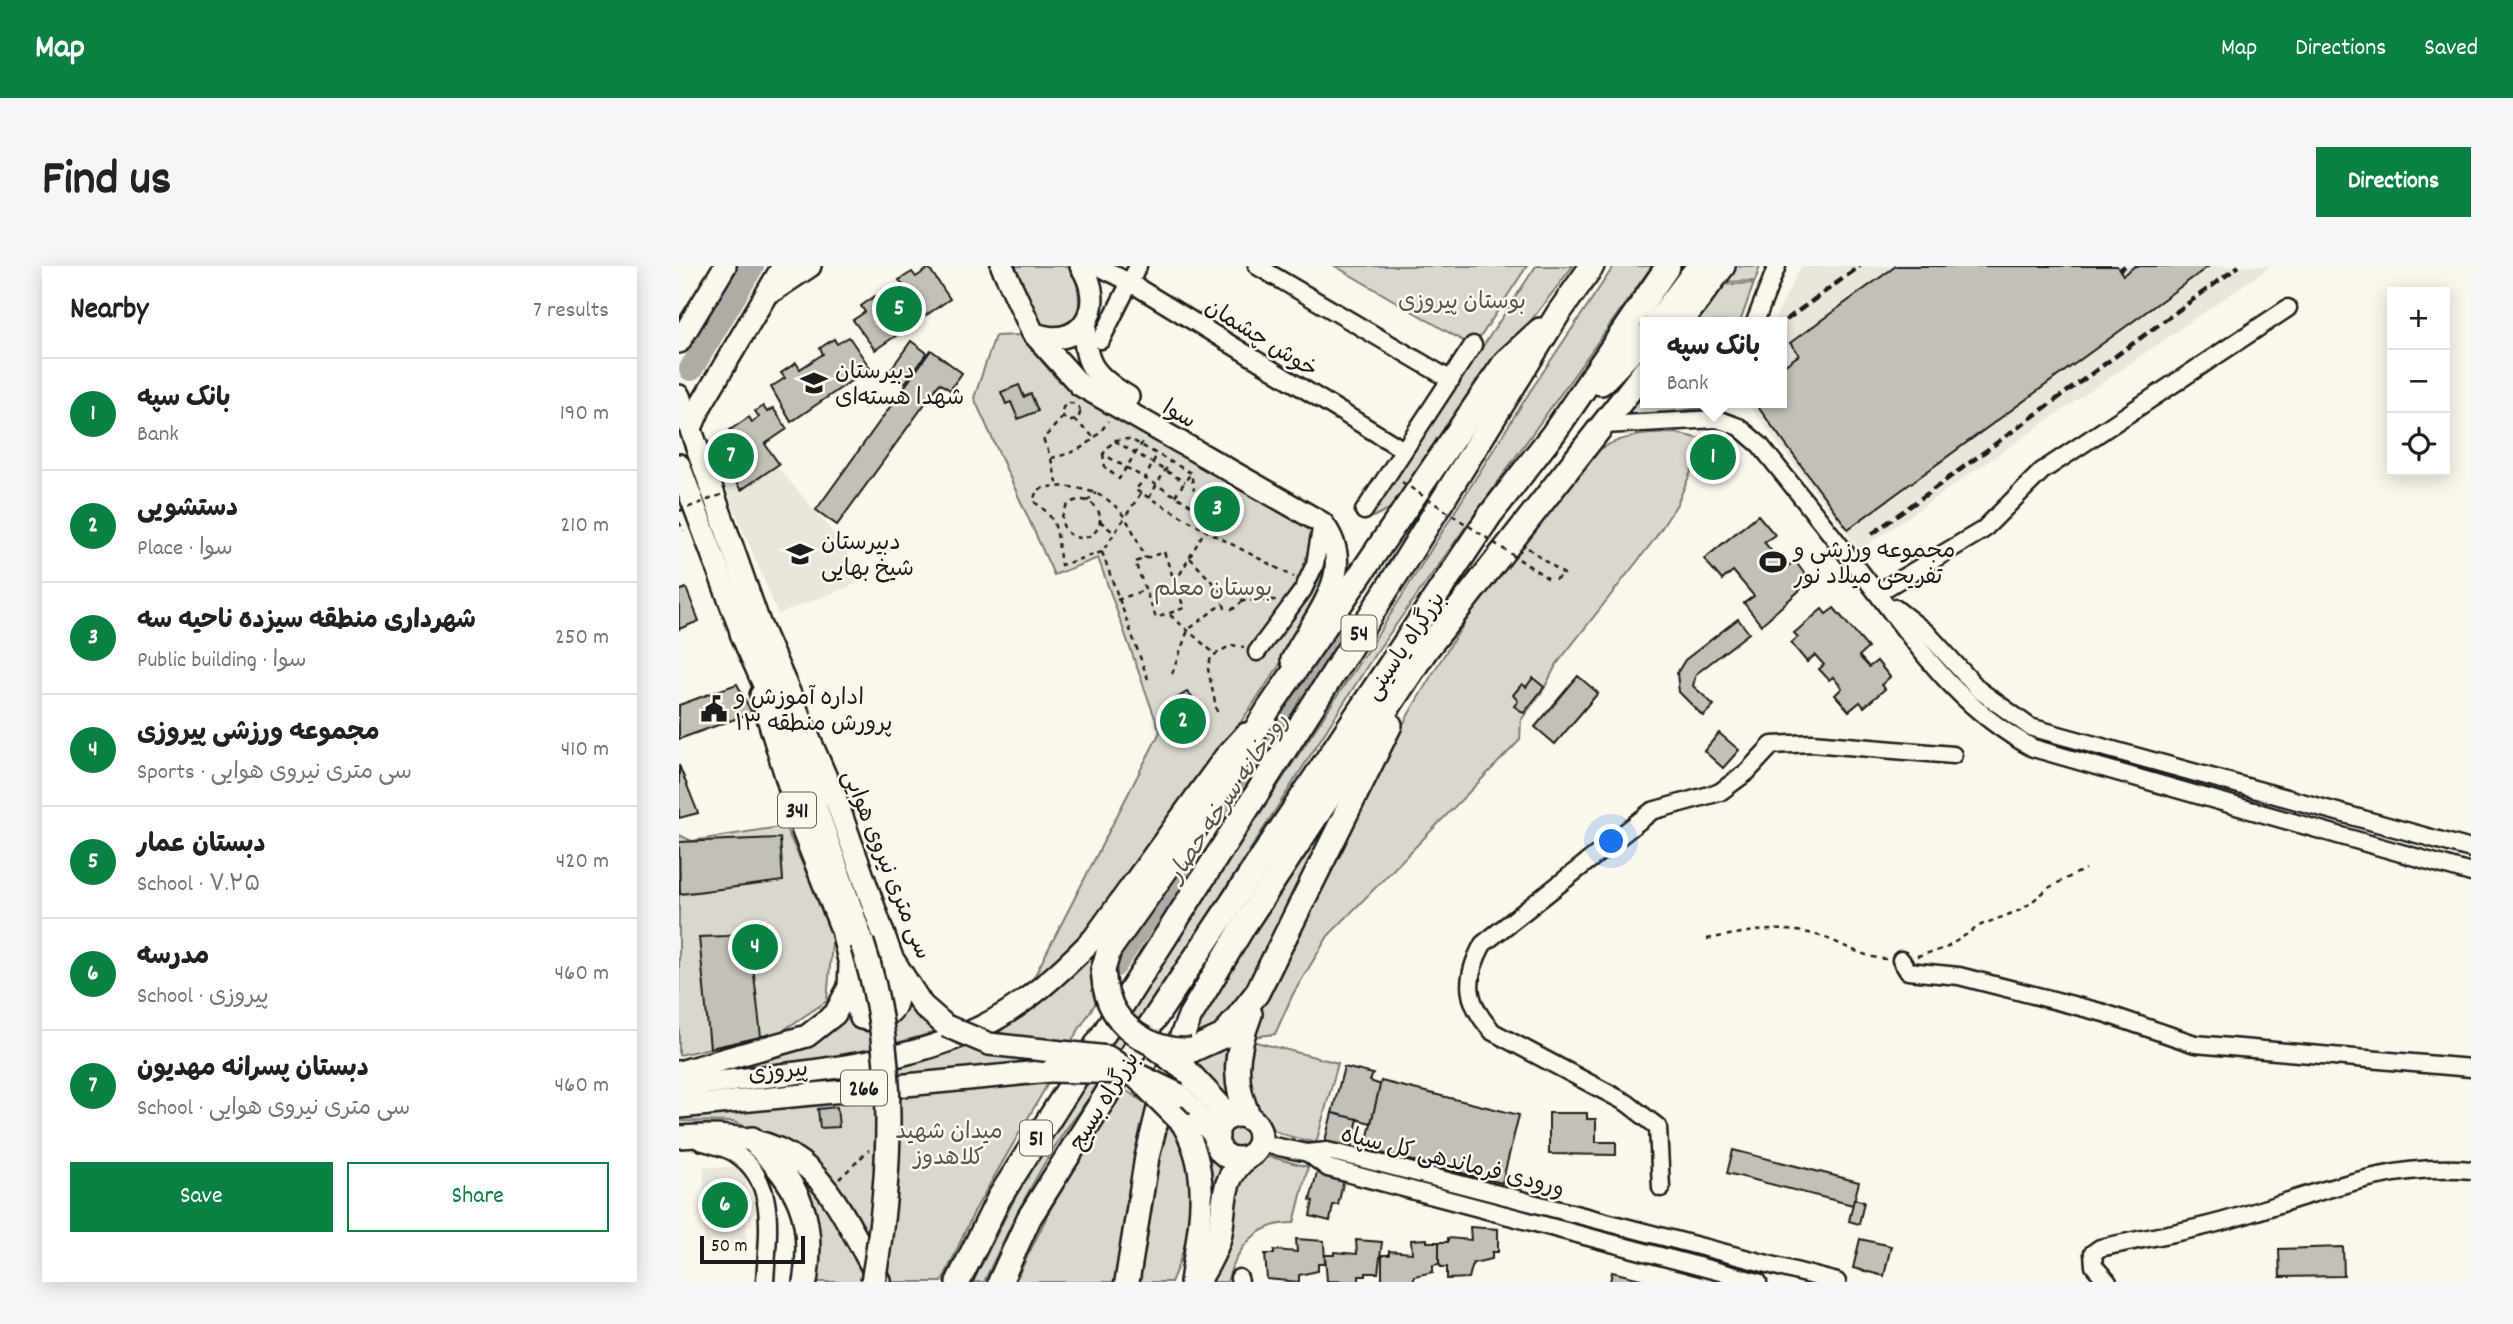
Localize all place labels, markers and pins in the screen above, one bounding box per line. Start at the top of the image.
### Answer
pin: 5 [876,283,922,335]
place label: دبیرستان شهدا هسته‌ای [835,357,964,416]
school or university icon: دبیرستان شهدا هسته‌ای [799,368,829,398]
pin: 7 [708,430,754,482]
pin: 1 [1690,431,1736,483]
pin: 3 [1194,483,1240,535]
place label: دبیرستان شیخ بهایی [821,528,914,587]
place label: مجموعه ورزشی و تفریحی میلاد نور [1792,536,1955,595]
school or university icon: دبیرستان شیخ بهایی [785,539,815,569]
sports icon: مجموعه ورزشی و تفریحی میلاد نور [1758,547,1788,577]
place label: اداره آموزش و پرورش منطقه ۱۳ [733,683,892,742]
public building icon: اداره آموزش و پرورش منطقه ۱۳ [699,694,729,724]
pin: 2 [1160,695,1206,747]
pin: 4 [732,921,778,973]
pin: 6 [702,1179,748,1231]

